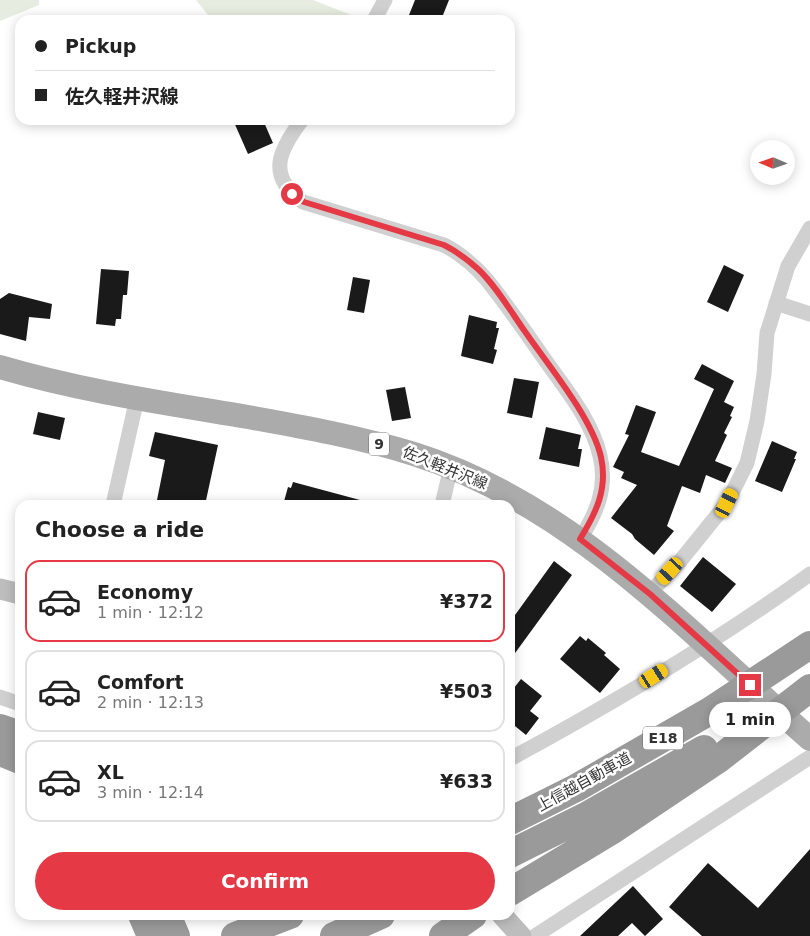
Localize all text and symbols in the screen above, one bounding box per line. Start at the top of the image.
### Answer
text: Pickup [65,35,136,57]
text: 佐久軽井沢線 [65,85,179,107]
north arrow [750,140,795,185]
map controls [750,140,795,185]
route start [281,183,303,205]
road number: 9 [369,432,389,456]
street label: 佐久軽井沢線 [400,443,490,493]
car [713,486,740,520]
text: Choose a ride [35,517,204,542]
car [654,555,685,587]
icon: car [37,579,82,624]
text: Economy [97,581,193,603]
text: ¥372 [440,590,493,612]
text: 1 min · 12:12 [97,603,204,622]
car [637,662,670,690]
icon: car [37,669,82,714]
text: Comfort [97,671,184,693]
route end [739,674,761,696]
text: ¥503 [440,680,493,702]
text: 2 min · 12:13 [97,693,204,712]
callout: 1 min [709,702,791,738]
text: 1 min [725,710,775,729]
road number: E18 [643,726,683,750]
street label: 上信越自動車道 [534,749,634,815]
icon: car [37,759,82,804]
text: XL [97,761,124,783]
text: ¥633 [440,770,493,792]
text: 3 min · 12:14 [97,783,204,802]
button: Confirm [35,852,495,910]

